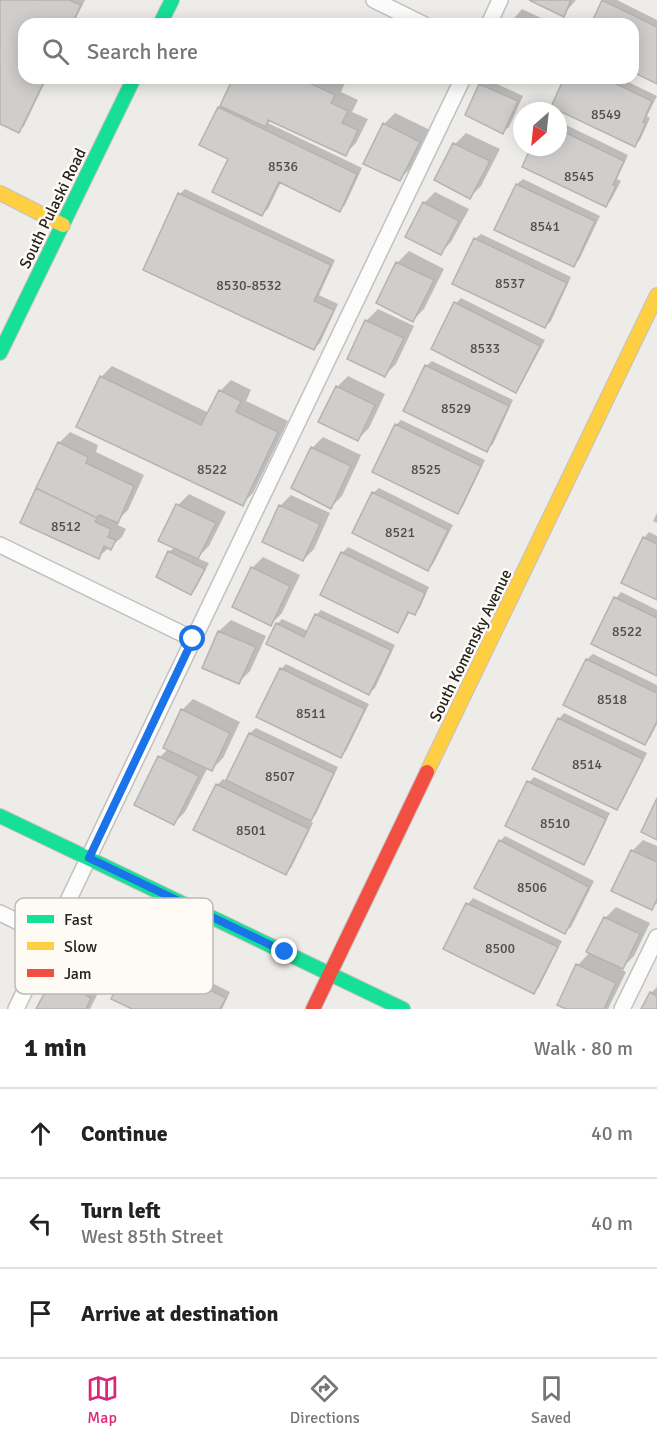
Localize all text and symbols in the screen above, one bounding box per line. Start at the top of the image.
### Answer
search box [18,18,639,84]
icon: search [39,35,72,68]
text: Search here [87,38,198,65]
north arrow [513,102,567,156]
house number: 8549 [591,106,621,123]
street label: South Pulaski Road [15,145,91,272]
house number: 8536 [268,158,298,175]
house number: 8545 [564,168,594,185]
house number: 8541 [530,218,560,235]
house number: 8537 [495,275,525,292]
house number: 8530-8532 [216,277,282,294]
house number: 8533 [470,340,500,357]
house number: 8529 [441,400,471,417]
house number: 8522 [197,461,227,478]
house number: 8525 [411,461,441,478]
house number: 8512 [51,518,81,535]
house number: 8521 [385,524,415,541]
street label: South Komensky Avenue [425,566,516,725]
house number: 8522 [612,623,642,640]
route start [179,625,205,651]
house number: 8518 [597,691,627,708]
house number: 8511 [296,705,326,722]
house number: 8514 [572,756,603,773]
house number: 8507 [265,768,295,785]
house number: 8510 [540,815,570,832]
house number: 8501 [236,822,266,839]
house number: 8506 [517,879,547,896]
legend [15,898,213,994]
text: Fast [64,910,93,930]
text: Slow [64,937,98,957]
route end [271,938,297,964]
house number: 8500 [485,940,515,957]
text: Jam [64,964,92,984]
text: 1 min [24,1032,87,1064]
text: Walk · 80 m [534,1036,633,1061]
icon: ahead [24,1117,57,1150]
text: Continue [81,1120,168,1147]
text: 40 m [591,1121,633,1146]
text: Turn left [81,1197,161,1224]
icon: left [24,1207,57,1240]
text: 40 m [591,1211,633,1236]
text: West 85th Street [81,1224,223,1249]
icon: arrive [24,1297,57,1330]
text: Arrive at destination [81,1300,278,1327]
tab: Map [86,1372,119,1428]
tab: Directions [290,1372,360,1428]
tab: Saved [531,1372,571,1428]

